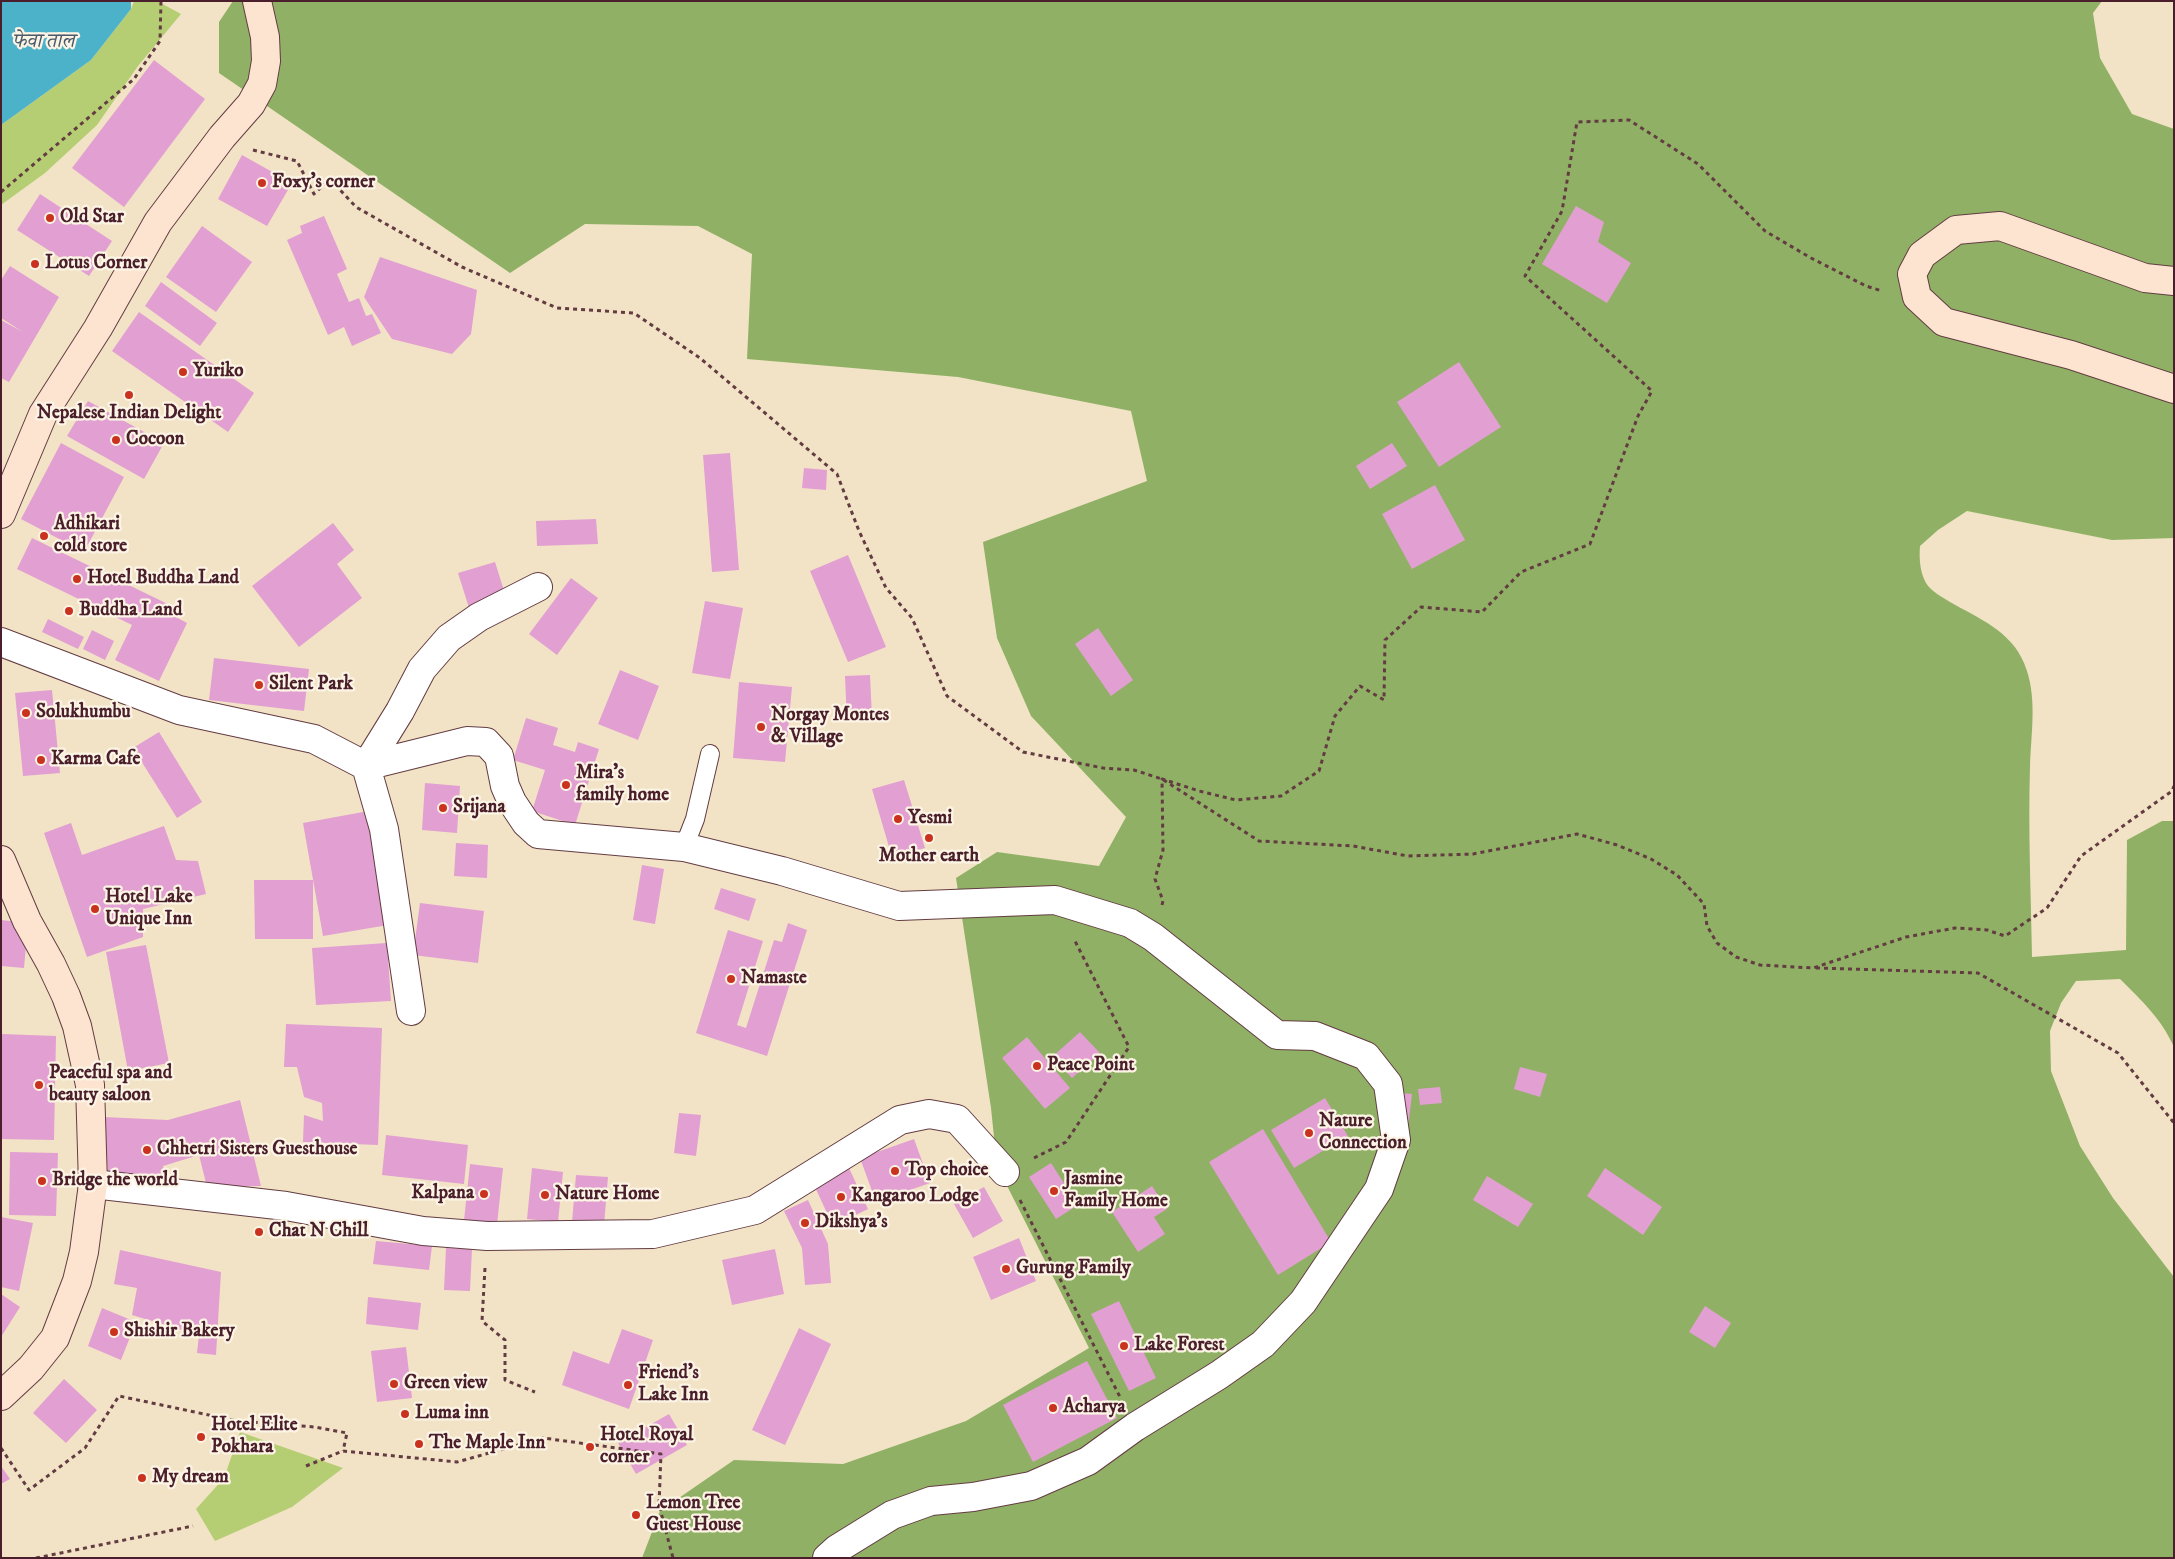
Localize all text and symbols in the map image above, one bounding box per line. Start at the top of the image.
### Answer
water label: फेवा ताल [12,31,74,55]
place label: Foxy's corner [272,172,375,194]
marker: Foxy's corner [256,177,268,189]
place label: Old Star [60,207,124,229]
marker: Old Star [44,212,56,224]
place label: Lotus Corner [45,253,147,275]
marker: Lotus Corner [29,258,41,270]
place label: Yuriko [193,361,243,383]
marker: Yuriko [177,366,189,378]
marker: Nepalese Indian Delight [123,389,135,401]
place label: Nepalese Indian Delight [37,403,221,425]
place label: Cocoon [126,429,184,451]
marker: Cocoon [110,434,122,446]
place label: Adhikari cold store [54,514,127,558]
marker: Adhikari cold store [38,530,50,542]
place label: Hotel Buddha Land [87,568,239,590]
marker: Hotel Buddha Land [71,573,83,585]
place label: Buddha Land [79,600,182,622]
marker: Buddha Land [63,605,75,617]
place label: Silent Park [269,674,353,696]
marker: Silent Park [253,679,265,691]
place label: Solukhumbu [36,702,131,724]
place label: Norgay Montes & Village [771,705,889,749]
marker: Solukhumbu [20,707,32,719]
marker: Norgay Montes & Village [755,721,767,733]
place label: Karma Cafe [51,749,140,771]
marker: Karma Cafe [35,754,47,766]
place label: Mira's family home [576,763,669,807]
marker: Mira's family home [560,779,572,791]
place label: Srijana [453,797,506,819]
marker: Srijana [437,802,449,814]
place label: Yesmi [908,808,952,830]
marker: Yesmi [892,813,904,825]
marker: Mother earth [923,832,935,844]
place label: Mother earth [879,846,979,868]
place label: Hotel Lake Unique Inn [105,887,193,931]
marker: Hotel Lake Unique Inn [89,903,101,915]
place label: Namaste [741,968,807,990]
marker: Namaste [725,973,737,985]
place label: Peace Point [1047,1055,1135,1077]
marker: Peace Point [1031,1060,1043,1072]
place label: Peaceful spa and beauty saloon [49,1063,172,1107]
marker: Peaceful spa and beauty saloon [33,1079,45,1091]
place label: Nature Connection [1319,1111,1407,1155]
marker: Nature Connection [1303,1127,1315,1139]
place label: Chhetri Sisters Guesthouse [157,1139,357,1161]
marker: Chhetri Sisters Guesthouse [141,1144,153,1156]
place label: Top choice [905,1160,988,1182]
marker: Top choice [889,1165,901,1177]
place label: Jasmine Family Home [1064,1169,1168,1213]
place label: Bridge the world [52,1170,178,1192]
marker: Bridge the world [36,1175,48,1187]
place label: Kalpana [411,1183,474,1205]
place label: Nature Home [555,1184,659,1206]
marker: Jasmine Family Home [1048,1185,1060,1197]
place label: Kangaroo Lodge [851,1186,979,1208]
marker: Kalpana [478,1188,490,1200]
marker: Nature Home [539,1189,551,1201]
marker: Kangaroo Lodge [835,1191,847,1203]
place label: Dikshya's [815,1212,888,1234]
marker: Dikshya's [799,1217,811,1229]
place label: Chat N Chill [269,1221,368,1243]
marker: Chat N Chill [253,1226,265,1238]
place label: Gurung Family [1016,1258,1131,1280]
marker: Gurung Family [1000,1263,1012,1275]
place label: Shishir Bakery [124,1321,234,1343]
marker: Shishir Bakery [108,1326,120,1338]
place label: Lake Forest [1134,1335,1225,1357]
marker: Lake Forest [1118,1340,1130,1352]
place label: Friend's Lake Inn [638,1363,709,1407]
place label: Green view [404,1373,487,1395]
marker: Green view [388,1378,400,1390]
marker: Friend's Lake Inn [622,1379,634,1391]
place label: Acharya [1063,1397,1125,1419]
marker: Acharya [1047,1402,1059,1414]
place label: Luma inn [415,1403,489,1425]
marker: Luma inn [399,1408,411,1420]
place label: Hotel Elite Pokhara [211,1415,298,1459]
place label: Hotel Royal corner [600,1425,693,1469]
marker: Hotel Elite Pokhara [195,1431,207,1443]
place label: The Maple Inn [429,1433,545,1455]
marker: The Maple Inn [413,1438,425,1450]
marker: Hotel Royal corner [584,1441,596,1453]
place label: My dream [152,1467,229,1489]
marker: My dream [136,1472,148,1484]
place label: Lemon Tree Guest House [646,1493,741,1537]
marker: Lemon Tree Guest House [630,1509,642,1521]

